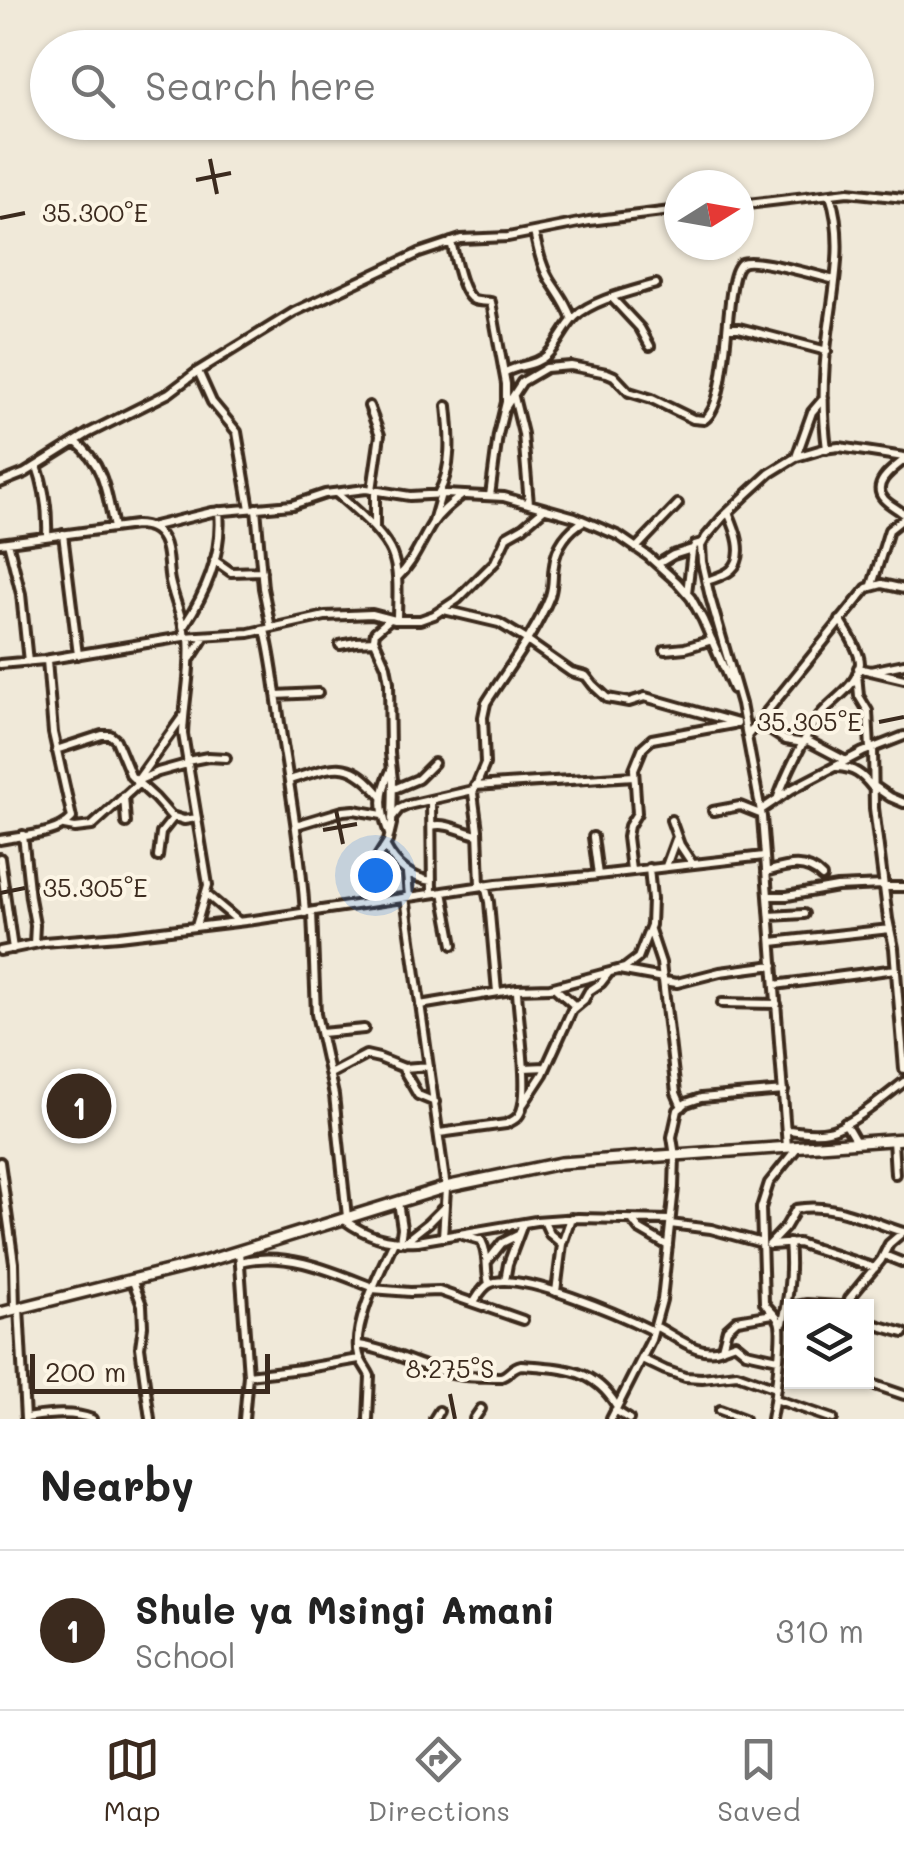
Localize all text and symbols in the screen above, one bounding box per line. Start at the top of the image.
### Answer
search box [30,30,874,140]
icon: search [65,58,120,113]
text: Search here [145,60,376,110]
north arrow [664,170,754,260]
text: 35.300°E [42,196,148,228]
text: 35.305°E [756,705,862,737]
your location [350,850,401,901]
text: 35.305°E [42,871,148,903]
pin: 1 [46,1068,112,1144]
map controls [784,1299,874,1389]
button: layers [784,1299,874,1389]
scale bar [30,1349,270,1394]
text: 8.275°S [406,1352,494,1384]
text: 200 m [45,1353,126,1389]
text: Nearby [40,1457,194,1512]
text: Shule ya Msingi Amani [135,1584,555,1634]
text: 1 [65,1609,80,1651]
text: 310 m [775,1609,864,1651]
text: School [135,1634,236,1676]
tab: Map [104,1732,161,1828]
tab: Directions [368,1732,510,1828]
tab: Saved [717,1732,800,1828]

